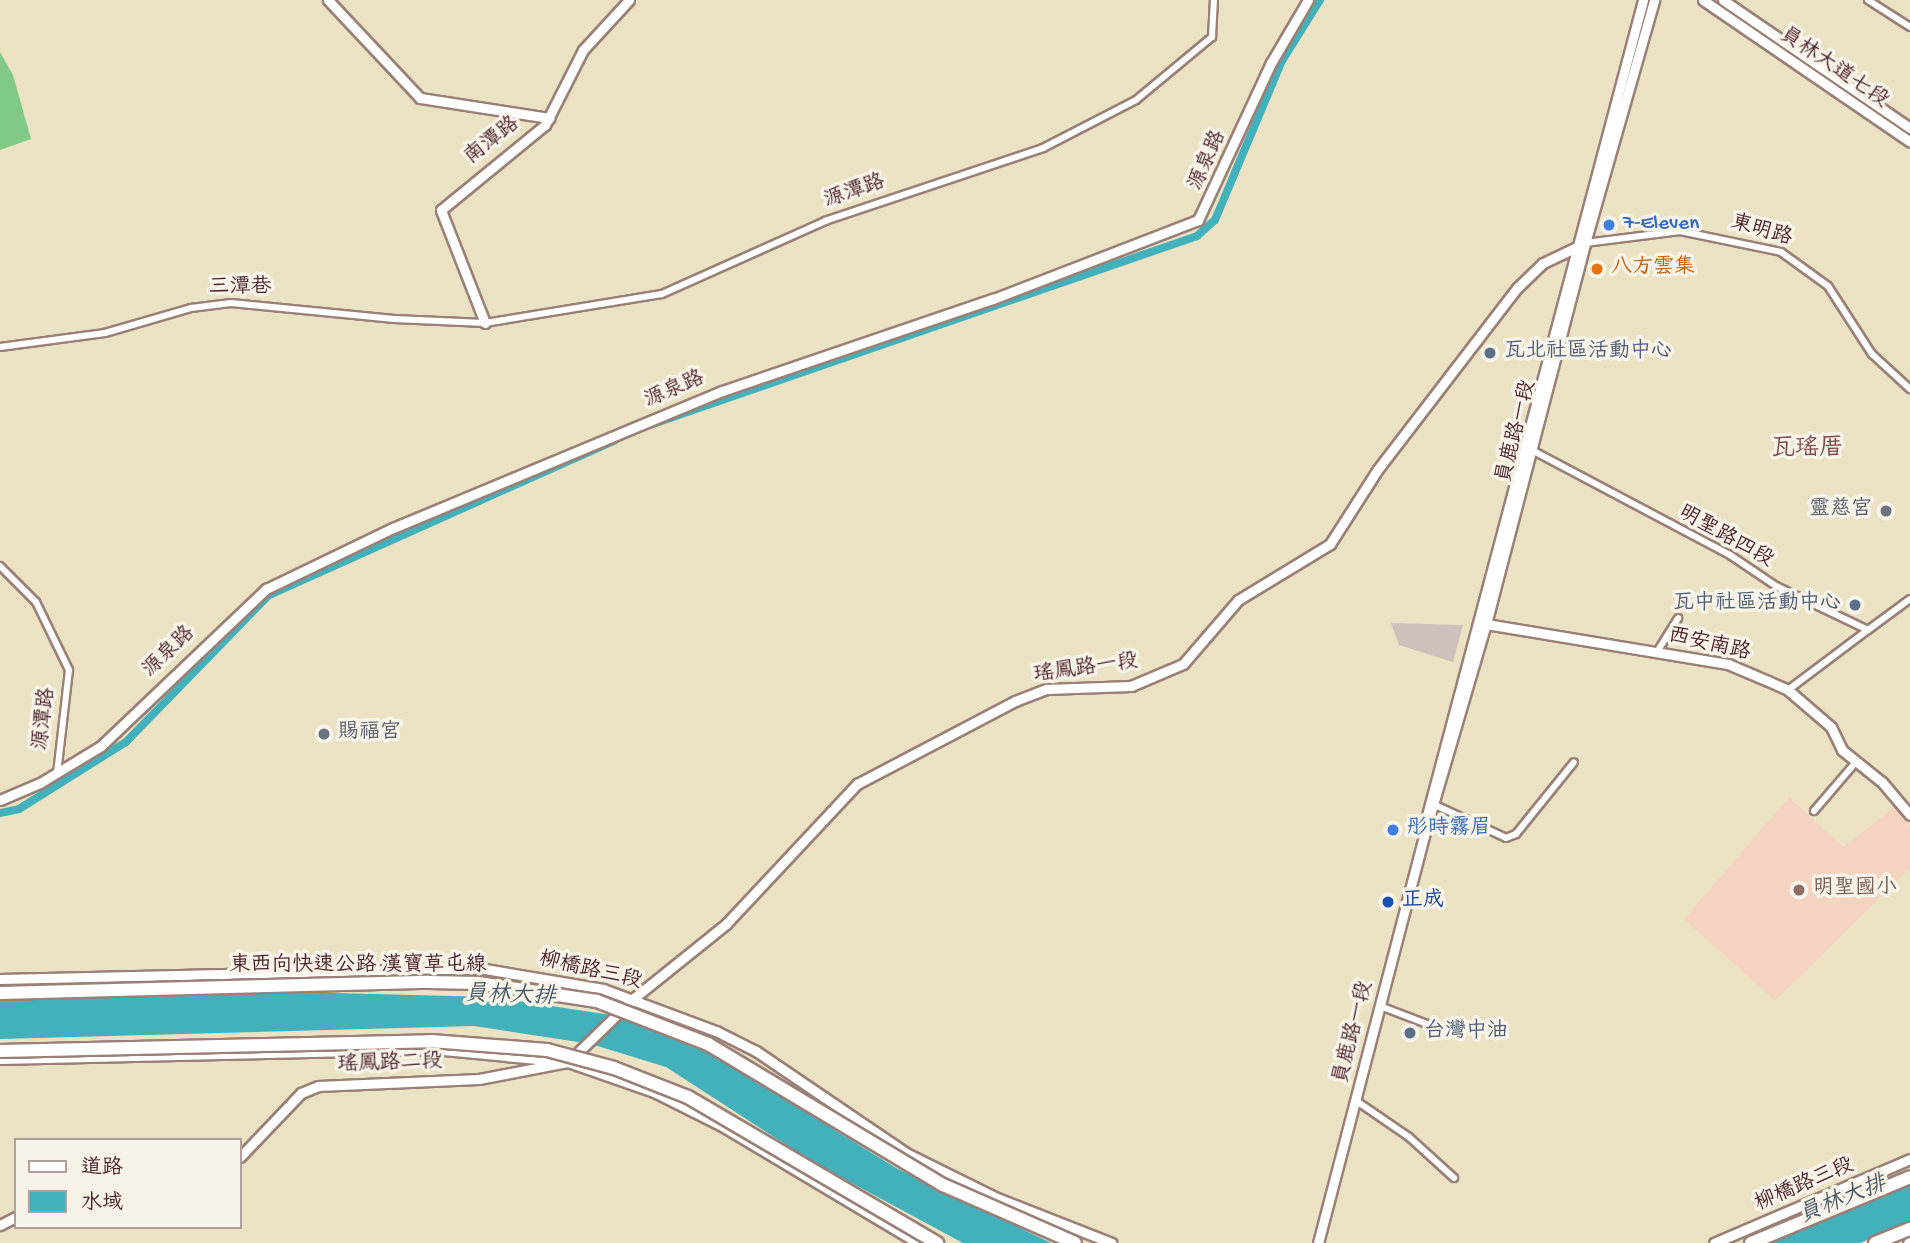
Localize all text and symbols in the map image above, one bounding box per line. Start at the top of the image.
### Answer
street label: 員林大道七段 [1774,23,1892,115]
street label: 南潭路 [460,113,526,171]
street label: 源泉路 [1185,127,1233,195]
street label: 源潭路 [821,171,889,215]
street label: 東明路 [1727,211,1795,253]
place label: 7-Eleven [1623,212,1699,238]
marker: 7-Eleven [1601,217,1617,233]
place label: 八方雲集 [1611,256,1695,282]
marker: 八方雲集 [1589,261,1605,277]
street label: 三潭巷 [209,276,271,302]
place label: 瓦北社區活動中心 [1504,340,1672,366]
marker: 瓦北社區活動中心 [1482,345,1498,361]
street label: 源泉路 [641,367,709,415]
street label: 員鹿路一段 [1493,378,1543,486]
district label: 瓦瑤厝 [1771,436,1843,464]
place label: 靈慈宮 [1809,498,1872,524]
street label: 明聖路四段 [1673,502,1777,574]
marker: 靈慈宮 [1878,503,1894,519]
place label: 瓦中社區活動中心 [1673,592,1841,618]
marker: 瓦中社區活動中心 [1847,597,1863,613]
street label: 源泉路 [139,622,201,684]
street label: 西安南路 [1665,624,1753,668]
street label: 瑤鳳路一段 [1032,650,1140,690]
street label: 源潭路 [30,686,62,752]
place label: 賜福宮 [338,721,401,747]
marker: 賜福宮 [316,726,332,742]
place label: 彤時霧眉 [1407,817,1491,843]
marker: 彤時霧眉 [1385,822,1401,838]
place label: 明聖國小 [1813,877,1897,903]
marker: 明聖國小 [1791,882,1807,898]
place label: 正成 [1402,889,1444,915]
marker: 正成 [1380,894,1396,910]
street label: 柳橋路三段 [536,948,644,996]
street label: 東西向快速公路 漢寶草屯線 [230,954,486,980]
street label: 員鹿路一段 [1330,979,1380,1087]
water label: 員林大排 [464,982,556,1012]
place label: 台灣中油 [1424,1020,1508,1046]
marker: 台灣中油 [1402,1025,1418,1041]
street label: 瑤鳳路二段 [337,1051,443,1079]
legend [14,1138,242,1229]
street label: 柳橋路三段 [1752,1154,1858,1218]
text: 道路 [81,1157,123,1182]
water label: 員林大排 [1795,1171,1891,1231]
text: 水域 [81,1192,123,1217]

